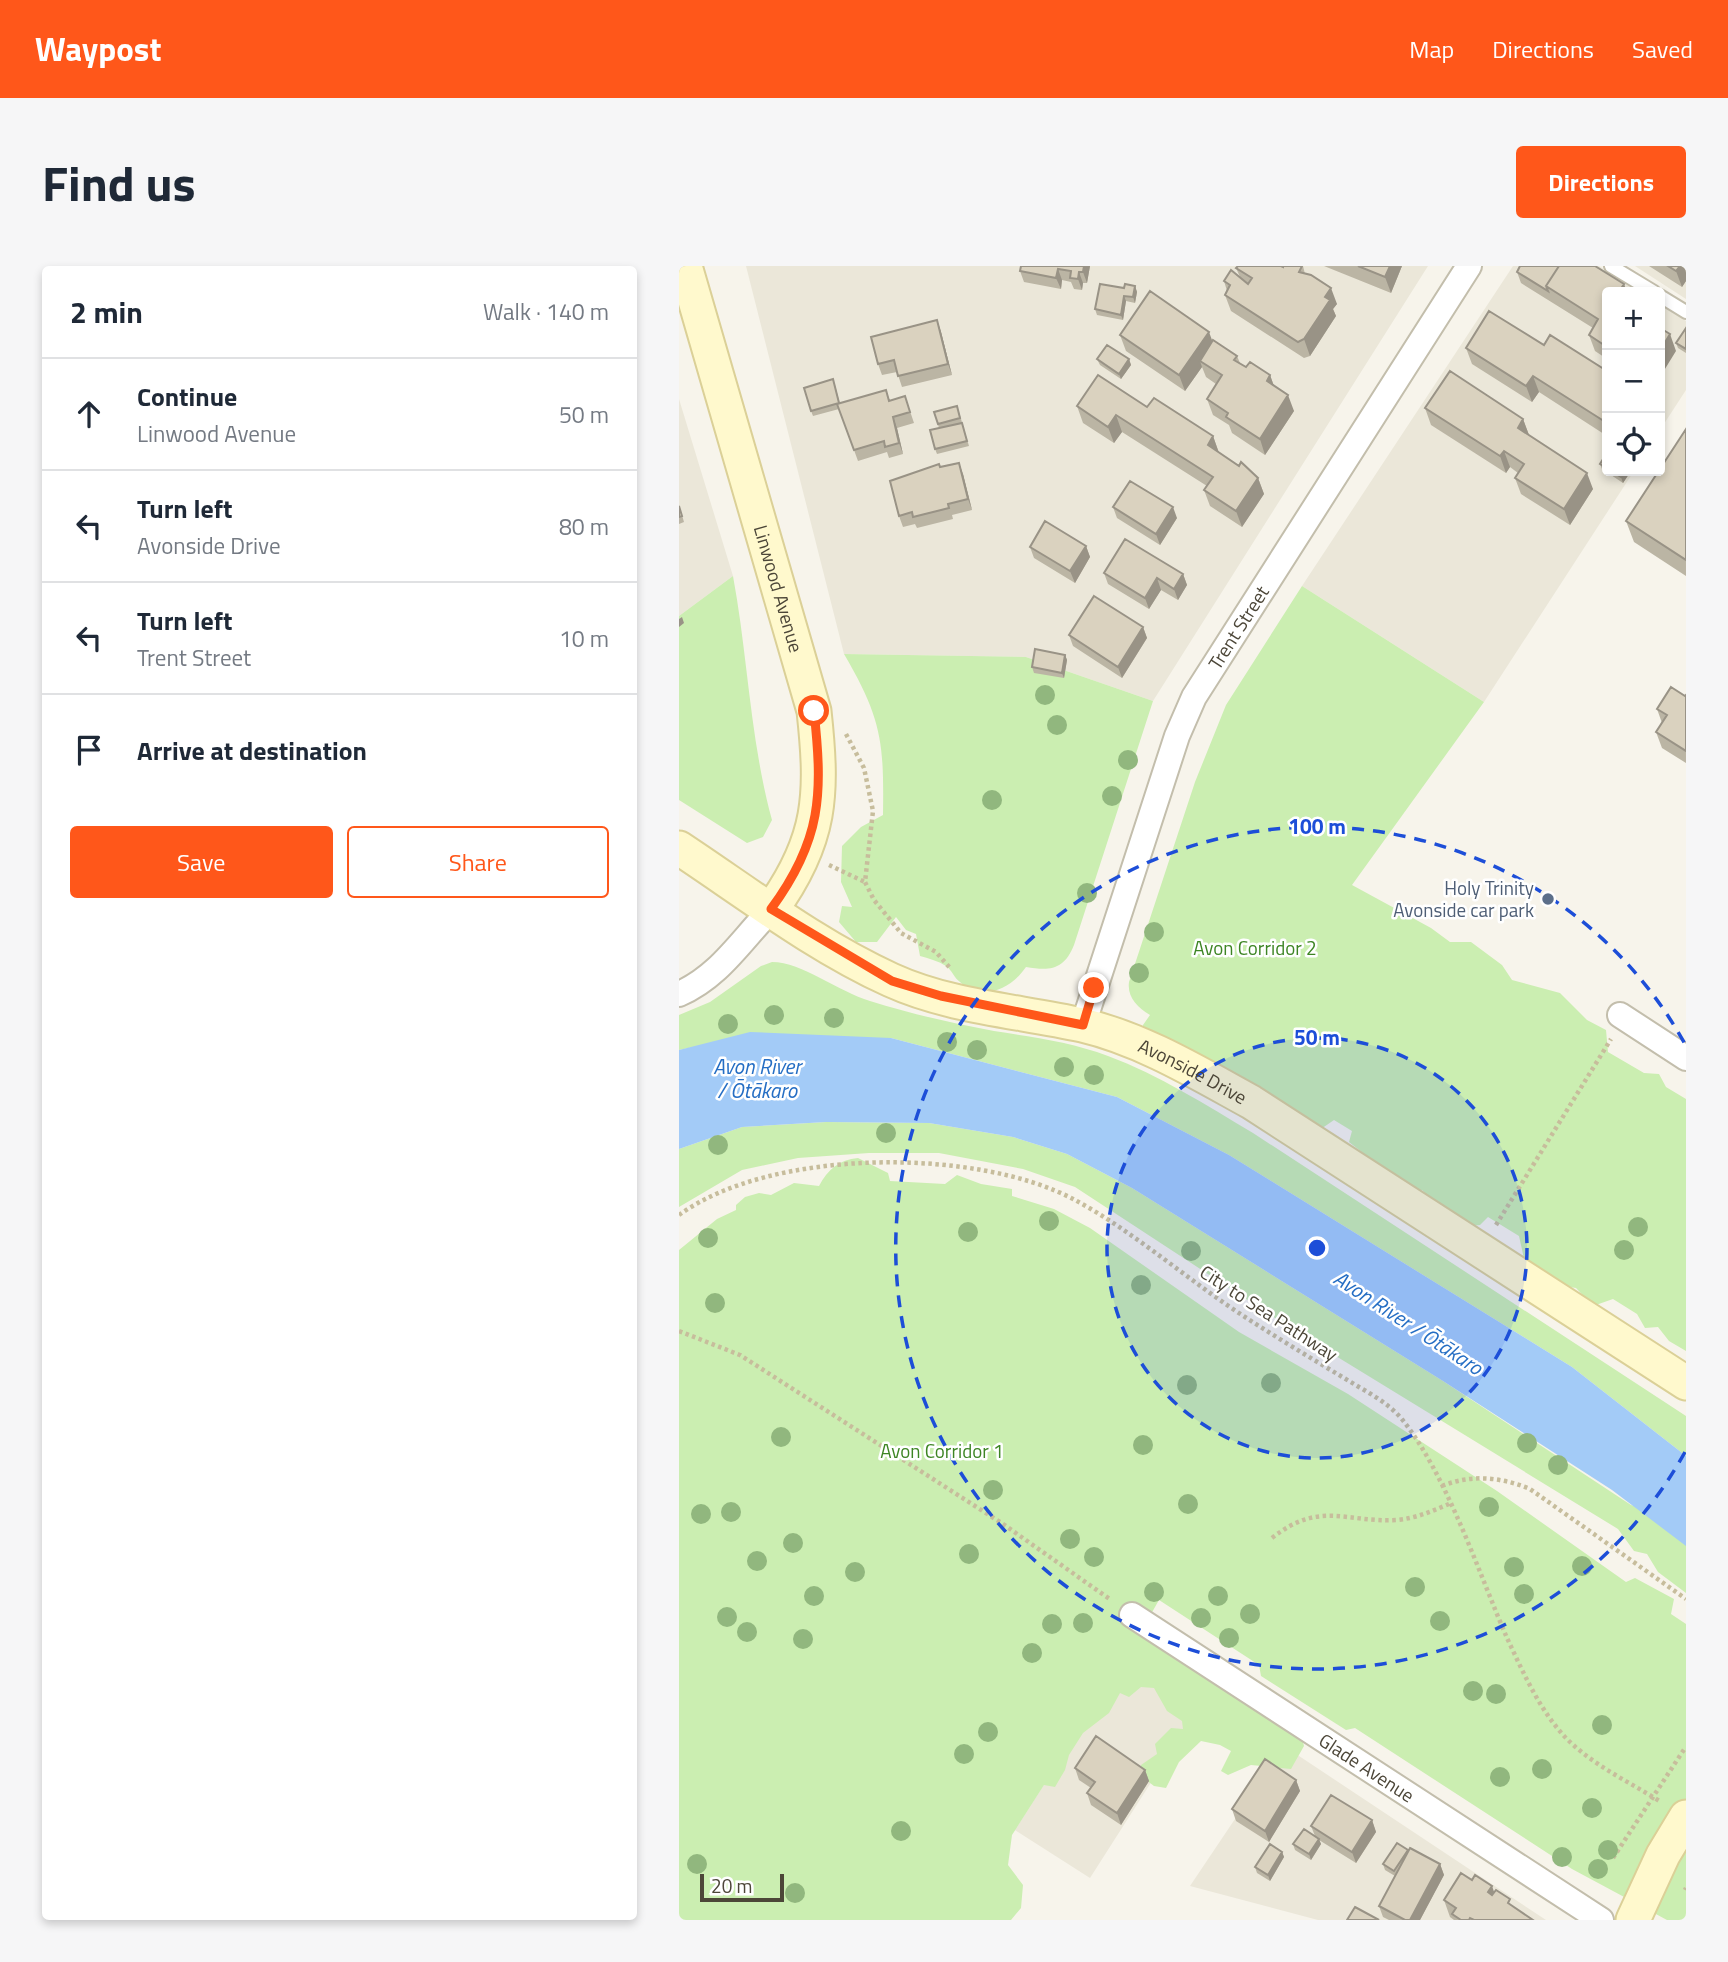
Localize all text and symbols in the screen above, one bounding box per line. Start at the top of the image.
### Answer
text: Waypost [35,24,161,74]
text: Map [1409,31,1454,67]
text: Directions [1492,31,1594,67]
text: Saved [1632,31,1693,67]
text: Find us [42,145,196,220]
button: Directions [1516,146,1686,218]
map controls [1602,287,1665,476]
button: + [1602,287,1665,350]
text: 2 min [70,289,143,335]
text: Walk · 140 m [483,294,609,329]
button: − [1602,350,1665,413]
text: Continue [137,377,237,416]
icon: ahead [70,395,108,433]
text: 50 m [559,397,609,432]
button: locate [1602,413,1665,476]
text: Linwood Avenue [137,416,296,451]
text: Turn left [137,489,232,528]
icon: left [70,507,108,545]
text: 80 m [559,509,609,544]
street label: Linwood Avenue [747,521,811,656]
text: Avonside Drive [137,528,281,563]
street label: Trent Street [1200,579,1276,675]
text: Turn left [137,601,232,640]
icon: left [70,619,108,657]
text: 10 m [559,621,609,656]
text: Trent Street [137,640,251,675]
route start [798,695,829,726]
icon: arrive [70,731,108,769]
text: Arrive at destination [137,731,367,770]
text: 100 m [1288,810,1346,842]
button: Save [70,826,333,898]
button: Share [347,826,609,898]
place label: Holy Trinity Avonside car park [1393,873,1534,924]
marker: Holy Trinity Avonside car park [1540,891,1556,907]
park label: Avon Corridor 2 [1193,933,1317,962]
route end [1078,972,1109,1003]
text: 50 m [1294,1021,1340,1053]
street label: Avonside Drive [1134,1031,1252,1111]
water label: Avon River / Ōtākaro [713,1050,803,1106]
centre of rings [1305,1236,1329,1260]
street label: City to Sea Pathway [1195,1257,1344,1368]
water label: Avon River / Ōtākaro [1328,1262,1490,1383]
park label: Avon Corridor 1 [880,1436,1004,1465]
street label: Glade Avenue [1313,1725,1421,1809]
scale bar [700,1871,784,1903]
text: 20 m [711,1871,752,1900]

